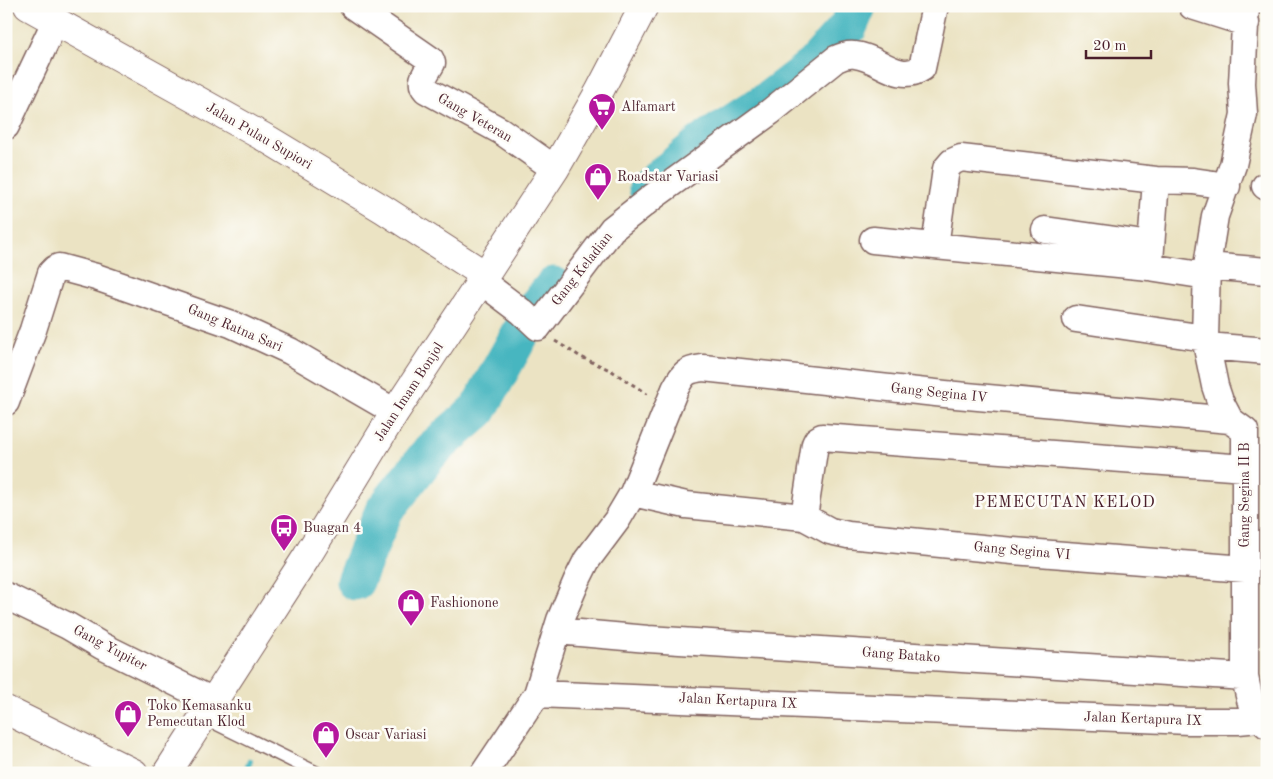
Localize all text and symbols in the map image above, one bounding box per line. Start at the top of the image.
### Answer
scale bar [1086,28,1150,60]
text: 20 m [1093,39,1127,54]
street label: Gang Veteran [435,91,515,145]
supermarket icon: Alfamart [587,92,617,131]
street label: Jalan Pulau Supiori [204,100,314,172]
place label: Alfamart [621,100,676,114]
shop icon: Roadstar Variasi [583,162,613,201]
place label: Roadstar Variasi [617,170,719,184]
street label: Gang Keladian [549,229,615,309]
street label: Gang Ratna Sari [186,302,285,354]
street label: Jalan Imam Bonjol [372,340,446,444]
street label: Gang Segina IV [890,381,988,405]
street label: Gang Segina II B [1238,442,1252,548]
district label: PEMECUTAN KELOD [974,495,1156,511]
bus stop icon: Buagan 4 [269,513,299,552]
place label: Buagan 4 [303,521,361,535]
street label: Gang Segina VI [973,540,1071,562]
shop icon: Fashionone [396,588,426,627]
place label: Fashionone [430,596,498,610]
street label: Gang Yupiter [71,623,149,673]
street label: Gang Batako [861,645,941,665]
street label: Jalan Kertapura IX [678,691,798,711]
shop icon: Toko Kemasanku Pemecutan Klod [113,699,143,738]
place label: Toko Kemasanku Pemecutan Klod [147,699,252,729]
street label: Jalan Kertapura IX [1084,710,1203,728]
shop icon: Oscar Variasi [311,720,341,759]
place label: Oscar Variasi [345,728,427,742]

